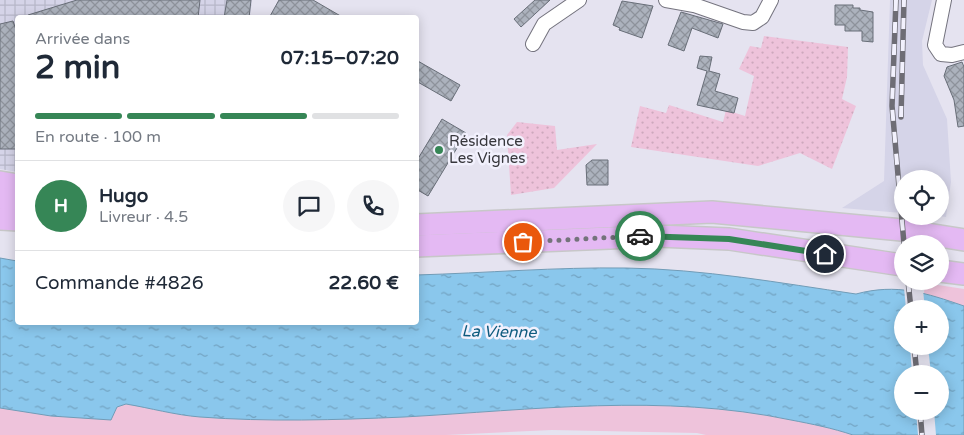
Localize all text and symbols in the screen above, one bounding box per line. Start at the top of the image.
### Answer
text: Arrivée dans [35,29,130,49]
text: 07:15–07:20 [281,47,399,69]
text: 2 min [35,49,120,87]
text: En route · 100 m [35,127,161,147]
place label: Résidence Les Vignes [449,132,526,167]
marker: Résidence Les Vignes [433,144,445,156]
map controls [894,170,949,420]
button: locate [894,170,949,225]
button: chat [283,180,335,232]
button: phone [347,180,399,232]
text: Hugo [99,185,148,207]
text: H [54,195,68,217]
text: Livreur · 4.5 [99,207,188,227]
courier [615,211,665,261]
pin [502,221,544,263]
icon: car [626,222,654,250]
icon: bag [509,228,537,256]
pin [804,233,846,275]
button: layers [894,235,949,290]
icon: home [811,240,839,268]
text: Commande #4826 [35,272,204,294]
text: 22.60 € [328,272,399,294]
button: + [894,300,949,355]
water label: La Vienne [461,321,538,343]
button: − [894,365,949,420]

